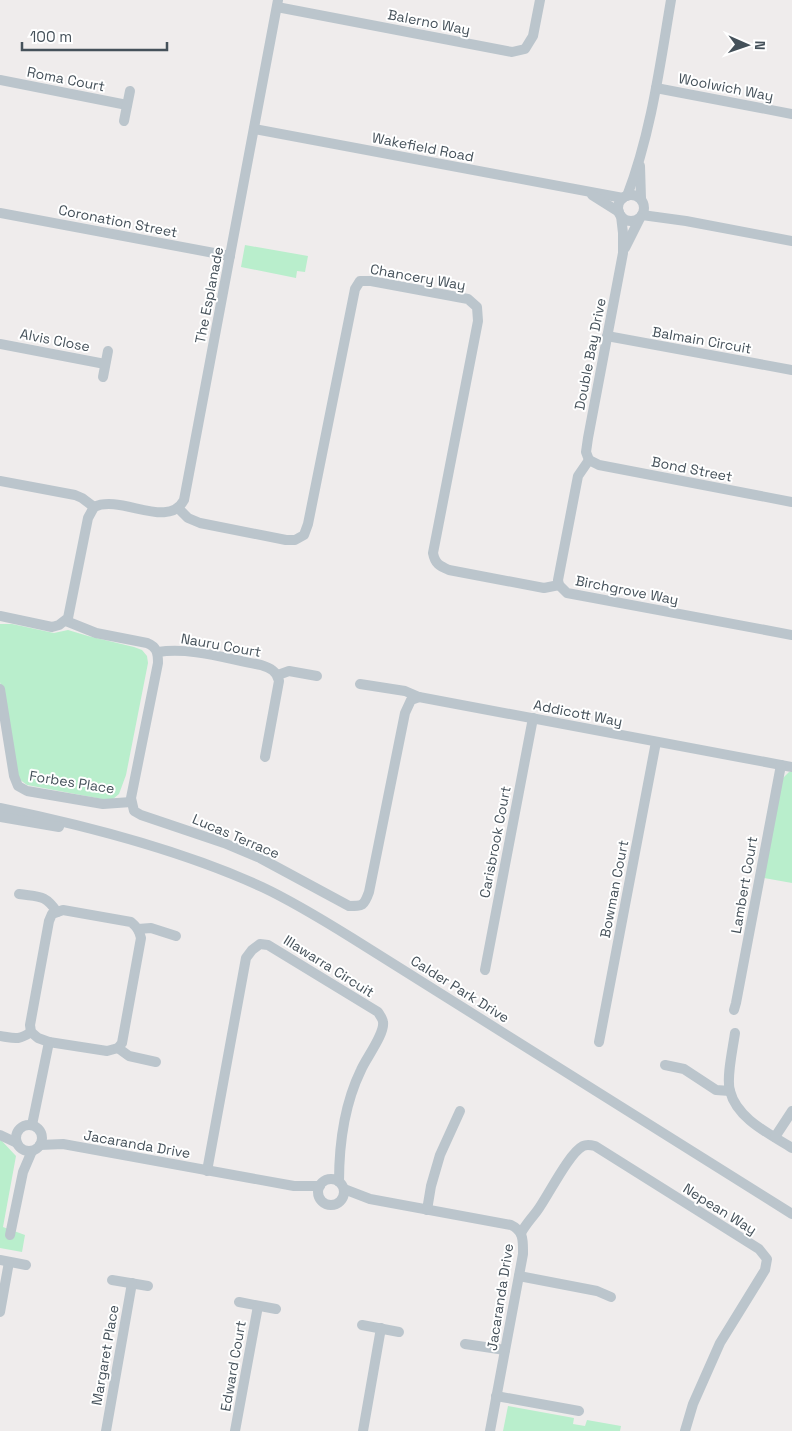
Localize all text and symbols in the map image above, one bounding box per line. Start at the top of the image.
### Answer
street label: Balerno Way [386,5,472,39]
scale bar [22,20,168,52]
north arrow [722,20,772,70]
text: 100 m [30,27,72,46]
text: N [751,40,769,50]
street label: Roma Court [25,63,107,95]
street label: Woolwich Way [677,69,775,105]
street label: Wakefield Road [371,128,475,166]
street label: Coronation Street [57,201,179,241]
street label: The Esplanade [191,245,227,345]
street label: Chancery Way [369,260,467,294]
street label: Double Bay Drive [570,296,610,412]
street label: Balmain Circuit [651,322,753,358]
street label: Alvis Close [18,324,92,356]
street label: Bond Street [650,452,734,486]
street label: Birchgrove Way [574,571,680,609]
street label: Nauru Court [179,629,263,661]
street label: Addicott Way [532,696,624,730]
street label: Forbes Place [28,766,116,798]
street label: Carisbrook Court [475,785,515,899]
street label: Lucas Terrace [190,810,282,862]
street label: Lambert Court [727,835,761,935]
street label: Bowman Court [596,839,632,939]
street label: Illawarra Circuit [280,931,378,1001]
street label: Calder Park Drive [407,951,513,1027]
street label: Jacaranda Drive [82,1126,192,1162]
street label: Nepean Way [680,1179,760,1239]
street label: Jacaranda Drive [483,1242,517,1352]
street label: Margaret Place [87,1303,123,1407]
street label: Edward Court [216,1319,250,1413]

